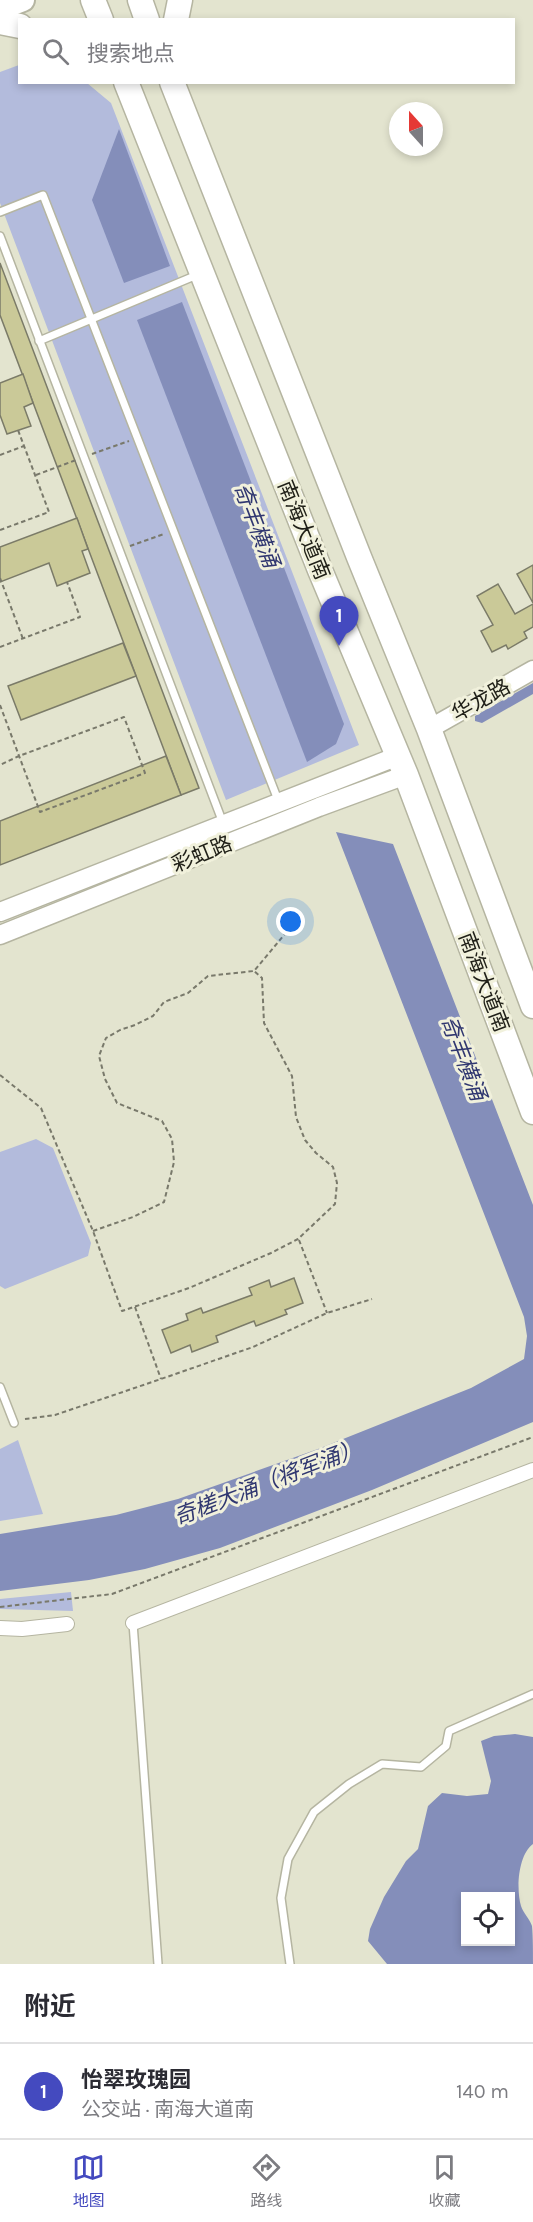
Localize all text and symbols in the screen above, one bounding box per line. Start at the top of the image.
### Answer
search box [18,18,515,84]
icon: search [39,35,72,68]
text: 搜索地点 [87,41,175,67]
north arrow [389,102,443,156]
street label: 南海大道南 [273,477,335,583]
water label: 奇丰横涌 [228,480,285,574]
pin: 1 [320,596,358,646]
street label: 华龙路 [448,674,514,726]
street label: 彩虹路 [168,831,236,877]
your location [276,907,305,936]
street label: 南海大道南 [454,929,514,1035]
water label: 奇丰横涌 [435,1013,492,1107]
water label: 奇槎大涌（将军涌） [170,1435,364,1531]
map controls [461,1892,515,1946]
button: locate [461,1892,515,1946]
text: 附近 [24,1991,76,2022]
text: 怡翠玫瑰园 [81,2067,191,2093]
text: 1 [40,2080,47,2103]
text: 140 m [456,2080,509,2103]
text: 公交站 · 南海大道南 [81,2098,254,2121]
tab: 地图 [72,2151,105,2211]
tab: 路线 [250,2151,283,2211]
tab: 收藏 [428,2151,461,2211]

